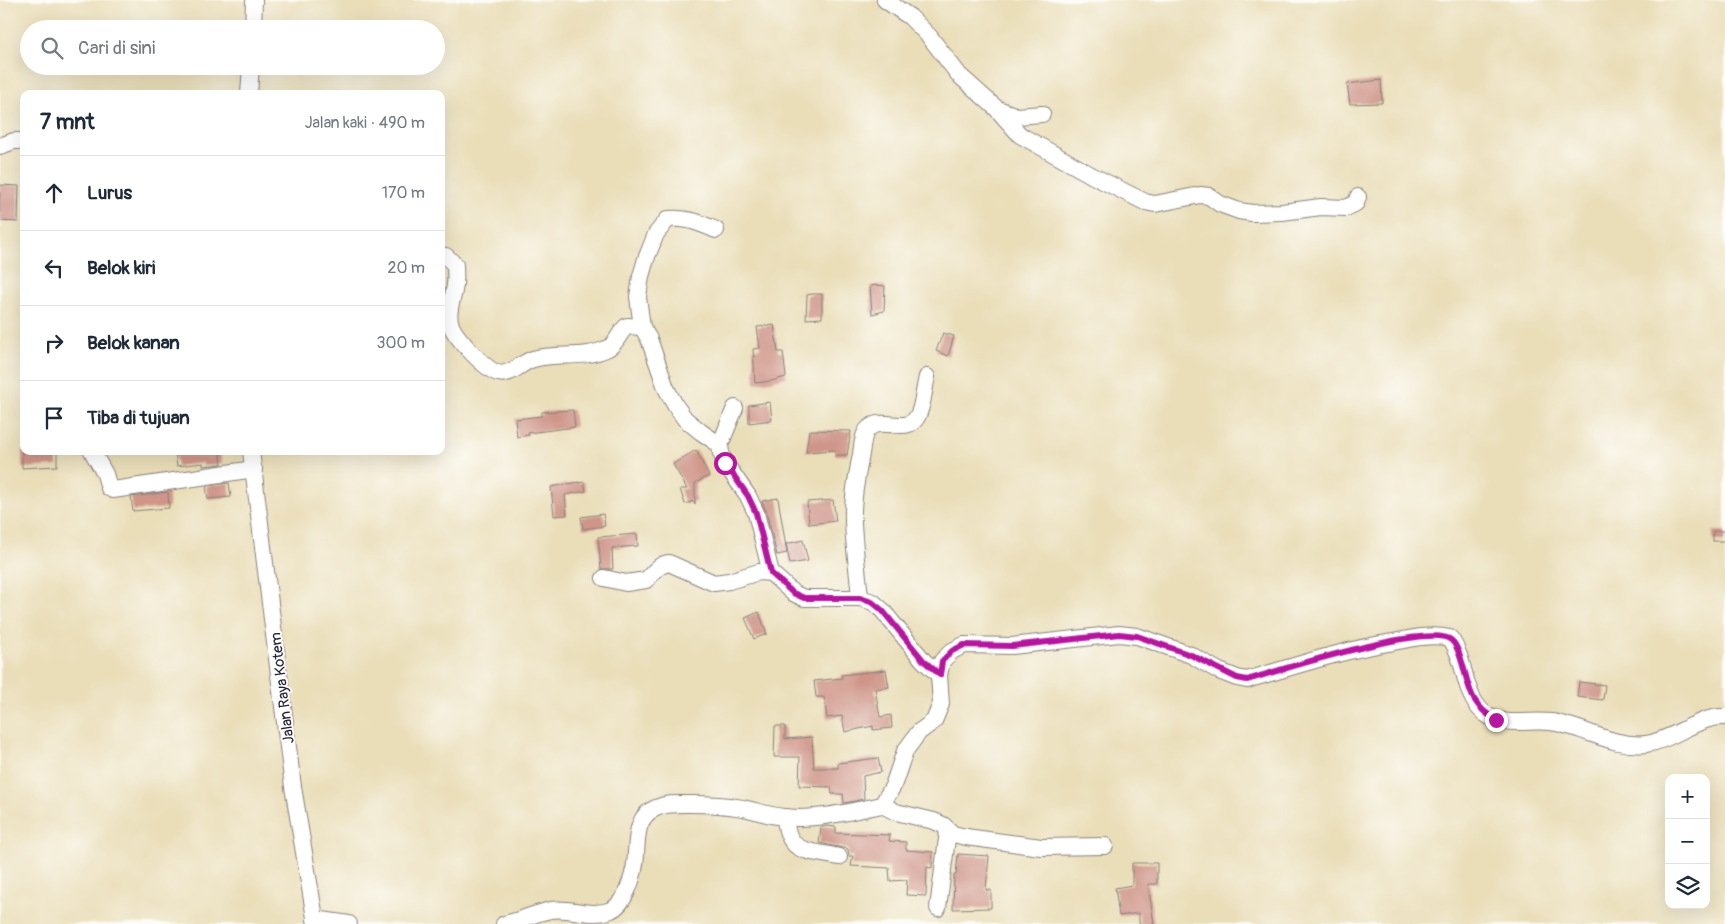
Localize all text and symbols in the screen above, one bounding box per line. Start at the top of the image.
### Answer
search box [20,20,445,75]
icon: search [38,34,66,62]
text: Cari di sini [78,36,155,60]
text: 7 mnt [40,109,94,136]
text: Jalan kaki · 490 m [305,113,425,133]
icon: ahead [40,179,68,207]
text: Lurus [87,181,132,205]
text: 170 m [382,183,425,203]
icon: left [40,254,68,282]
text: Belok kiri [87,256,155,280]
text: 20 m [387,258,425,278]
icon: right [40,329,68,357]
text: Belok kanan [87,331,180,355]
text: 300 m [377,333,425,353]
icon: arrive [40,404,68,432]
text: Tiba di tujuan [87,406,190,430]
route start [714,452,737,475]
street label: Jalan Raya Kotem [266,631,299,745]
route end [1485,709,1508,732]
map controls [1665,774,1710,909]
button: + [1665,774,1710,819]
button: − [1665,819,1710,864]
button: layers [1665,864,1710,909]

